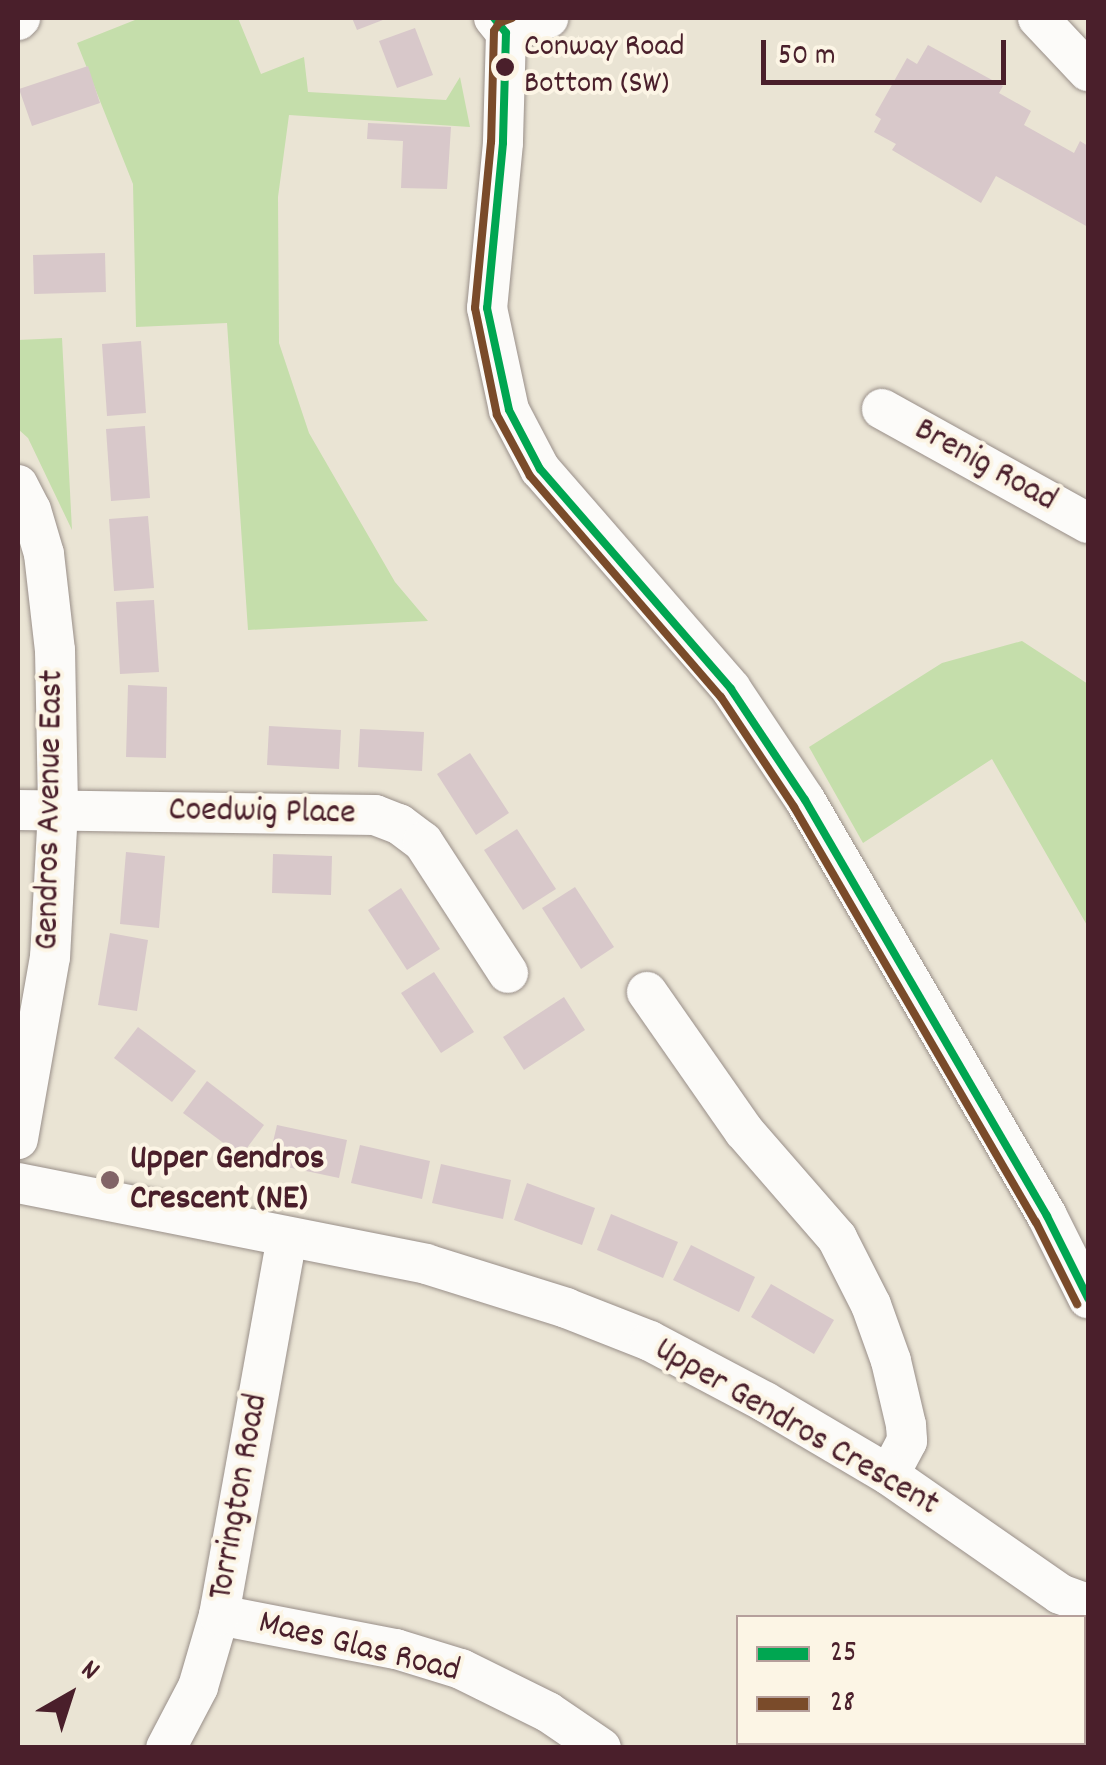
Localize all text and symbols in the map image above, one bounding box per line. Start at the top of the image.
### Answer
scale bar [766,20,1011,82]
place label: Conway Road Bottom (SW) [524,30,685,105]
text: 50 m [778,36,836,79]
marker: Conway Road Bottom (SW) [495,57,515,77]
street label: Brenig Road [906,410,1064,522]
street label: Gendros Avenue East [28,669,74,951]
street label: Coedwig Place [168,790,356,836]
place label: Upper Gendros Crescent (NE) [130,1139,324,1221]
marker: Upper Gendros Crescent (NE) [99,1169,121,1191]
street label: Upper Gendros Crescent [646,1329,946,1527]
street label: Torrington Road [201,1391,279,1603]
street label: Maes Glas Road [254,1603,464,1693]
legend [736,1615,1086,1745]
text: 25 [830,1633,857,1676]
north arrow [20,1645,120,1745]
text: N [71,1652,107,1692]
text: 28 [830,1683,855,1726]

